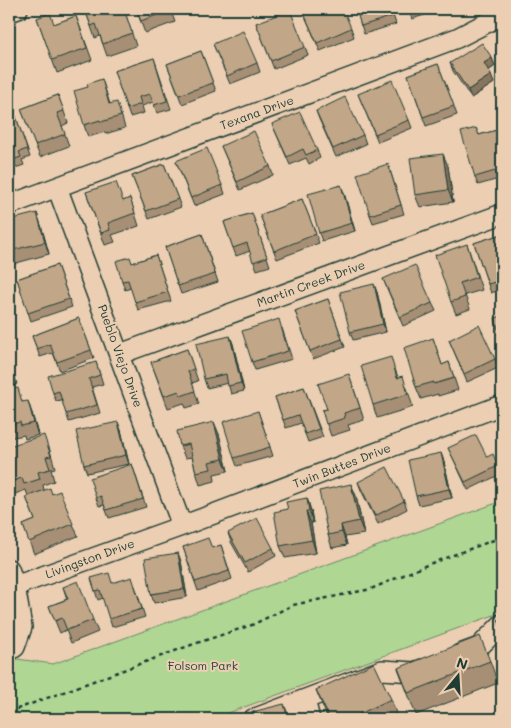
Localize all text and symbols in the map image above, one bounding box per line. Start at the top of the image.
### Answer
street label: Texana Drive [218,91,296,133]
street label: Martin Creek Drive [254,256,367,310]
street label: Pueblo Viejo Drive [95,302,147,409]
street label: Twin Buttes Drive [290,439,393,491]
street label: Livingston Drive [43,534,137,582]
north arrow [434,650,484,700]
text: N [454,652,470,674]
park label: Folsom Park [168,657,238,673]

